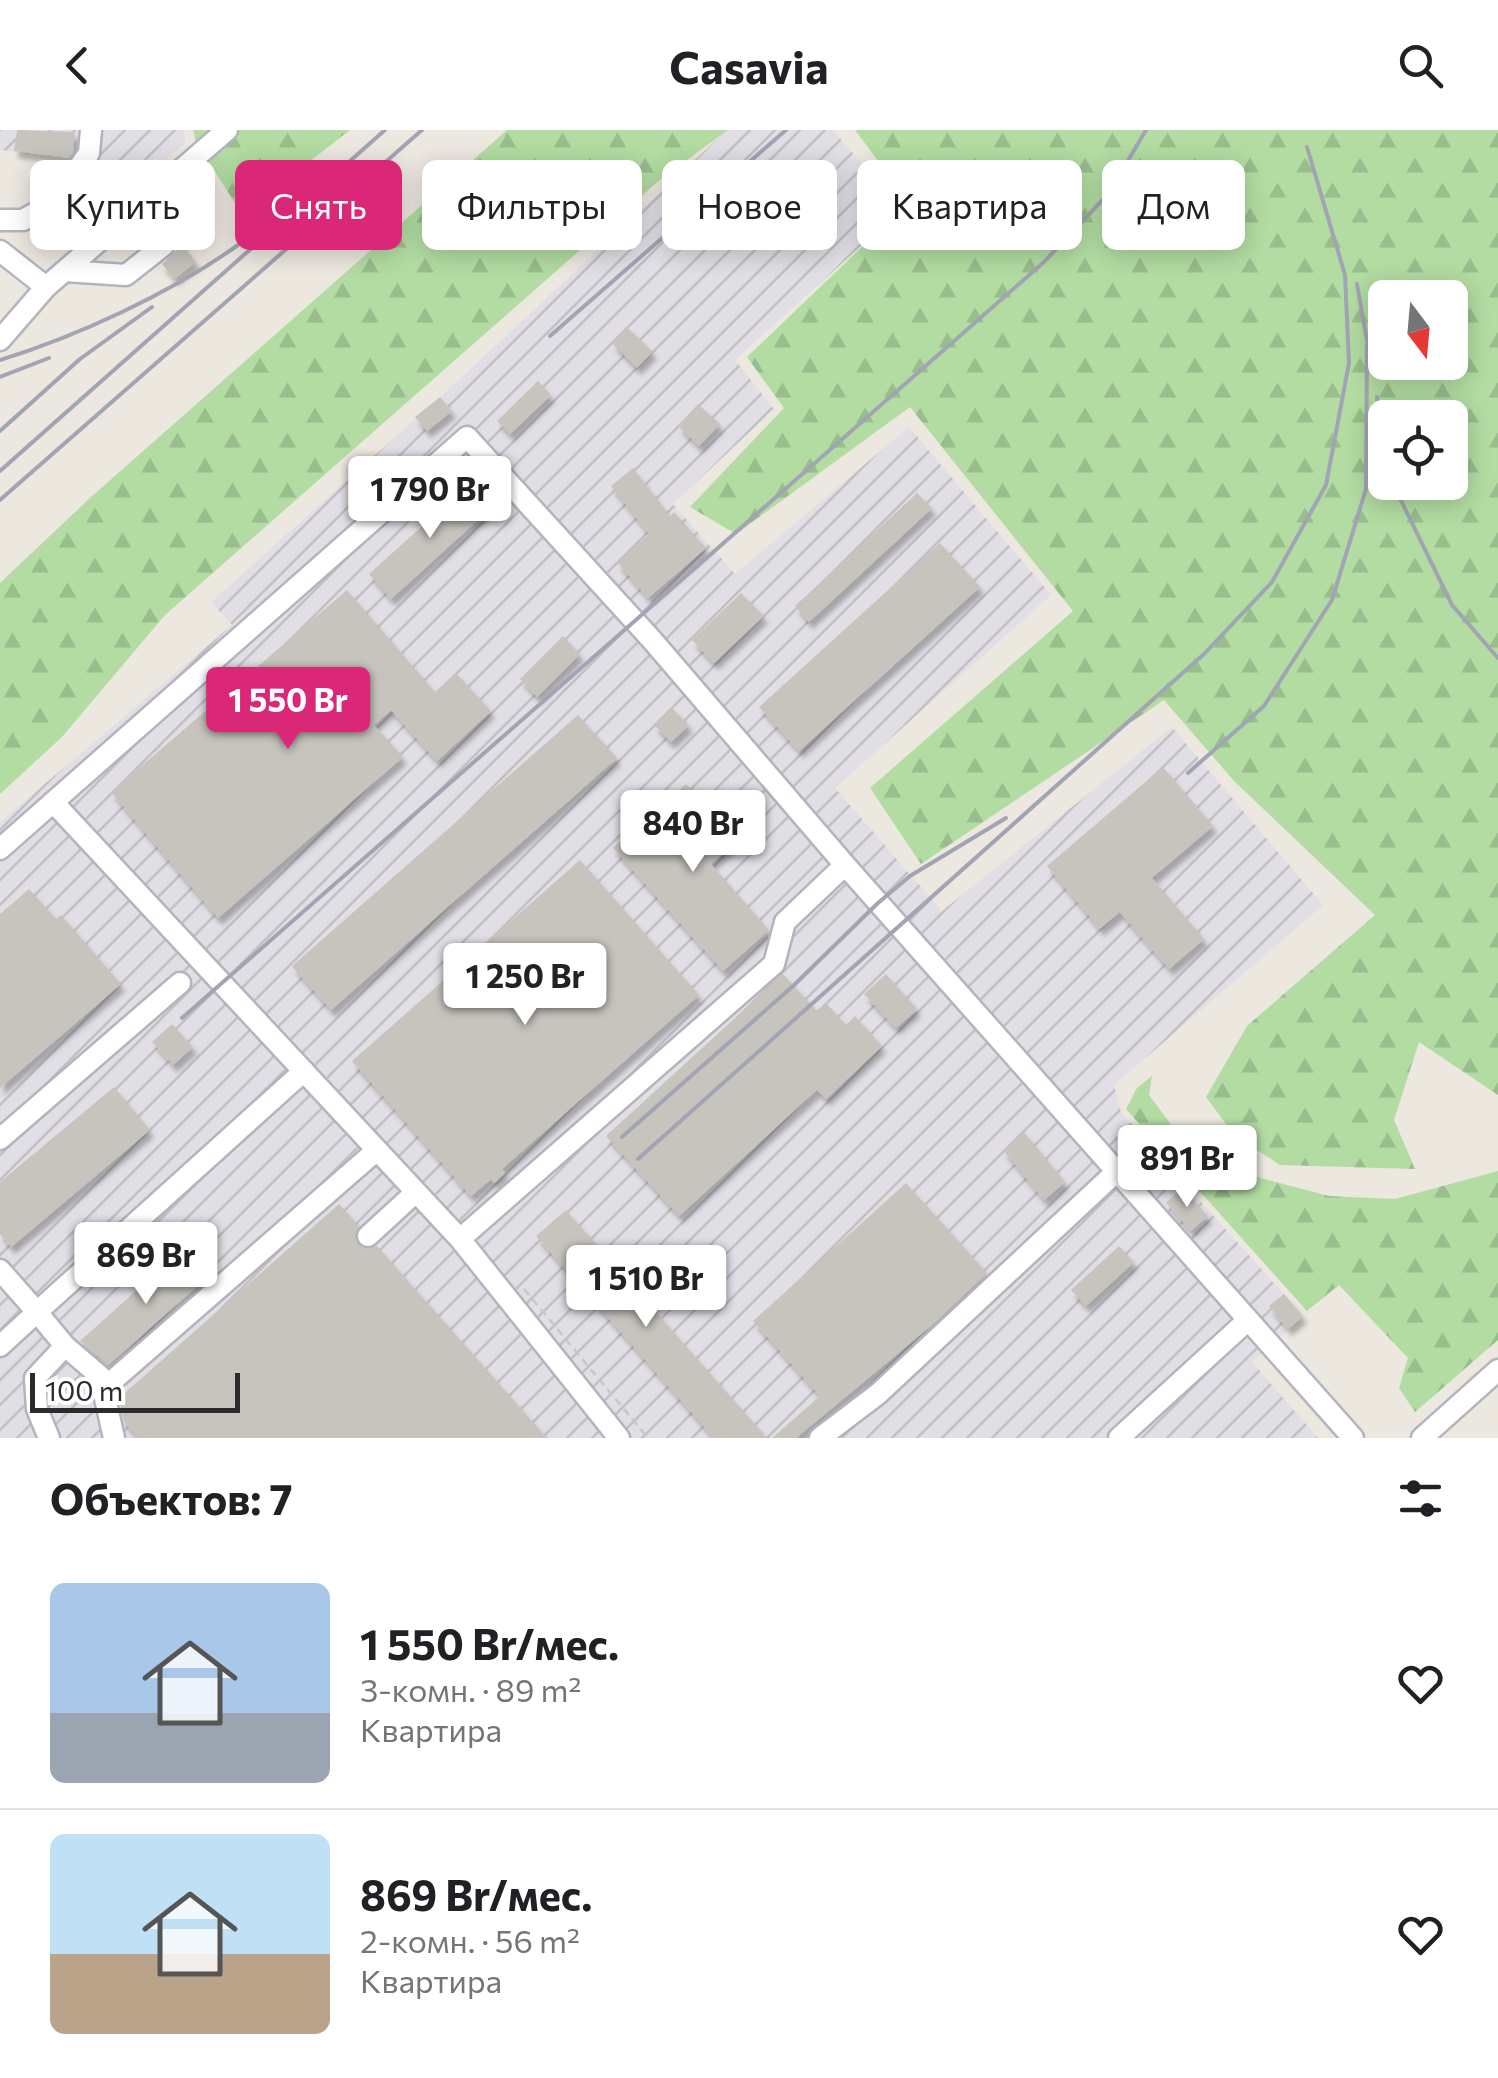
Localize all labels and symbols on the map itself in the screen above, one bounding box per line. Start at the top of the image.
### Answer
north arrow [1368,280,1468,380]
pin: 1 790 Br [327,456,533,541]
pin: 1 550 Br [185,667,391,752]
pin: 840 Br [612,790,774,875]
pin: 1 250 Br [422,943,628,1028]
pin: 891 Br [1106,1125,1268,1210]
pin: 869 Br [65,1222,227,1307]
pin: 1 510 Br [543,1245,749,1330]
scale bar [30,1368,240,1412]

